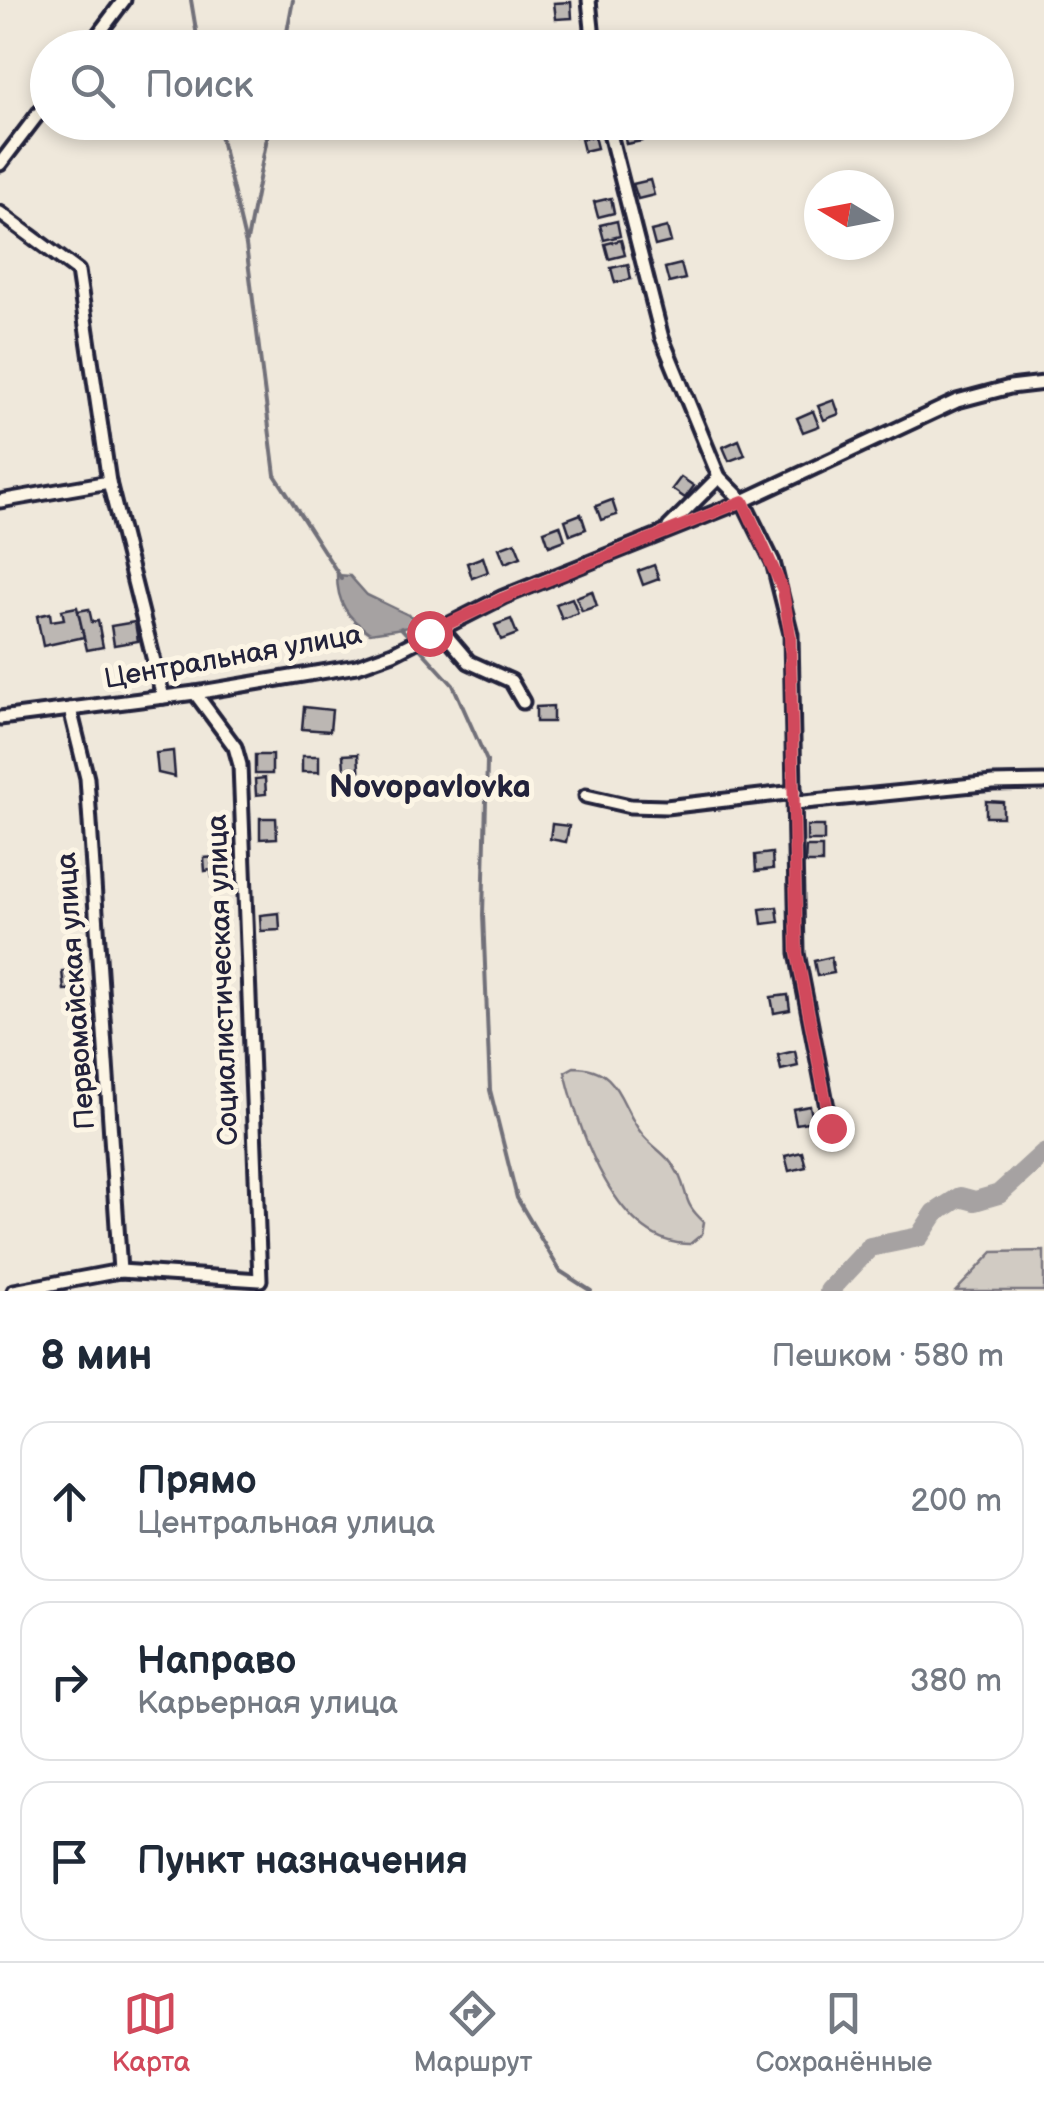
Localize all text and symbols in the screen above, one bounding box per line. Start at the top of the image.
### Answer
search box [30,30,1014,140]
icon: search [65,58,120,113]
text: Поиск [145,63,253,108]
north arrow [804,170,894,260]
route start [407,611,453,657]
street label: Центральная улица [102,618,365,696]
district label: Novopavlovka [329,768,531,807]
street label: Социалистическая улица [201,813,245,1146]
street label: Первомайская улица [50,851,102,1131]
route end [809,1106,855,1152]
text: 8 мин [40,1331,153,1382]
text: Пешком · 580 m [771,1337,1004,1376]
text: Прямо [137,1459,256,1504]
icon: ahead [42,1474,97,1529]
text: 200 m [910,1482,1002,1521]
text: Центральная улица [137,1504,435,1543]
text: Направо [137,1639,296,1684]
icon: right [42,1654,97,1709]
text: 380 m [910,1662,1002,1701]
text: Карьерная улица [137,1684,398,1723]
icon: arrive [42,1834,97,1889]
text: Пункт назначения [137,1839,468,1884]
tab: Карта [112,1986,190,2079]
tab: Маршрут [413,1986,532,2079]
tab: Сохранённые [756,1986,932,2079]

